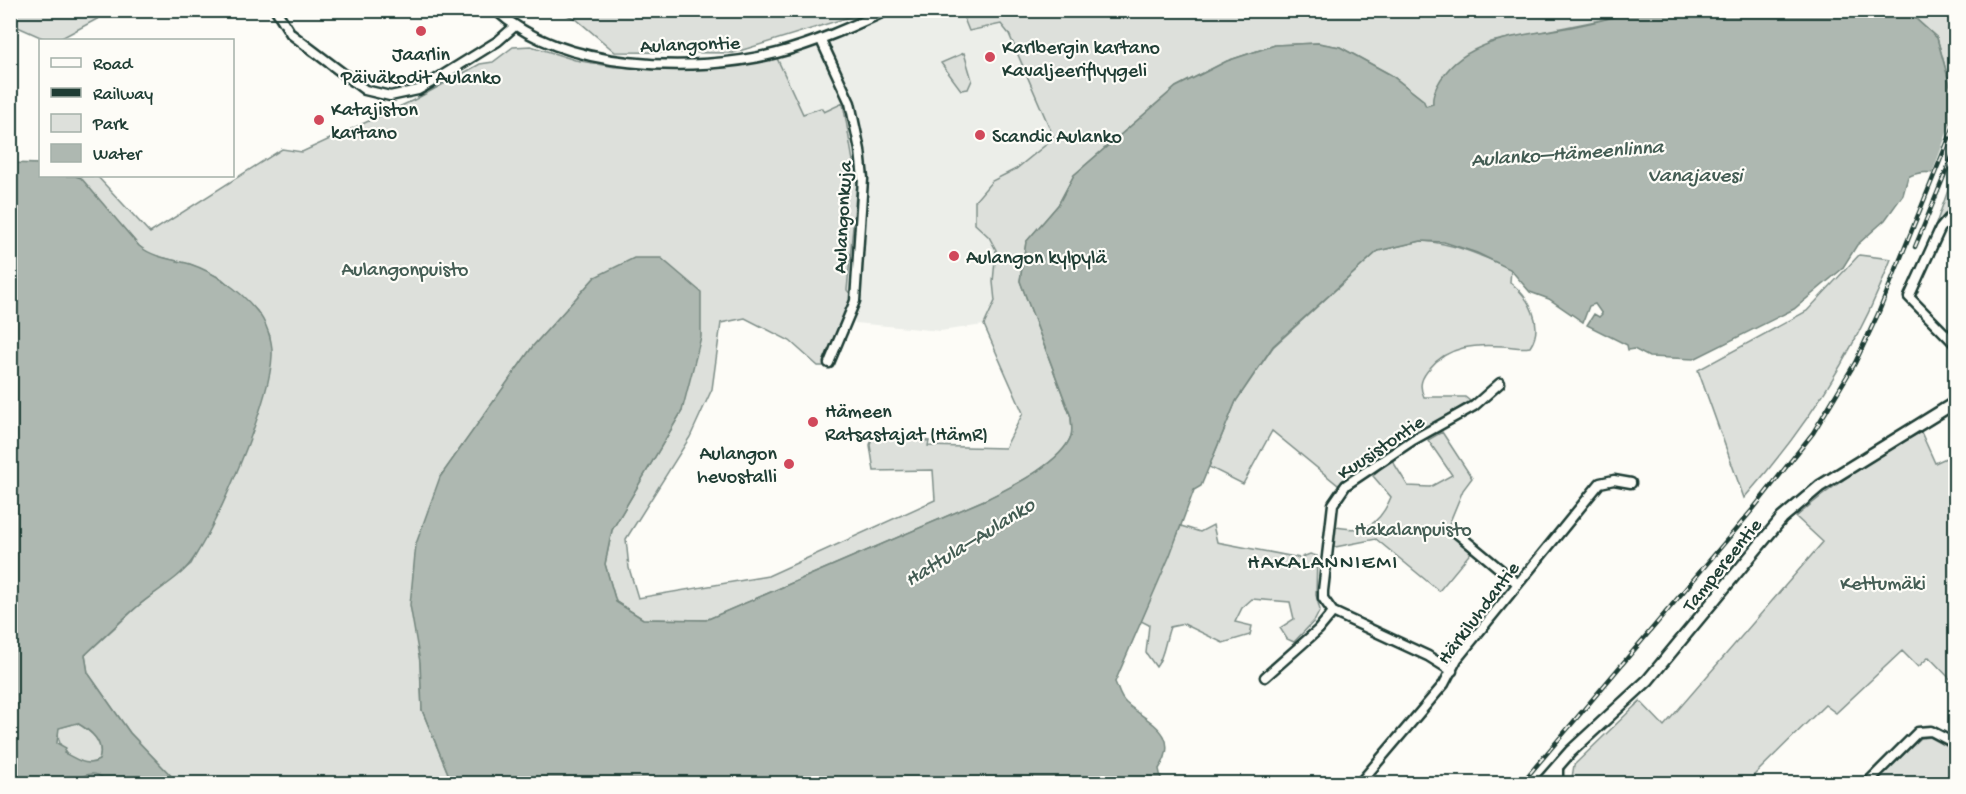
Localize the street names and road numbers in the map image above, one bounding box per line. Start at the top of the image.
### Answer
street label: Aulangontie [640,33,741,60]
street label: Aulangonkuja [830,159,859,274]
street label: Kuusistontie [1334,411,1430,486]
street label: Tampereentie [1679,514,1769,618]
street label: Härkiluhdantie [1434,558,1526,670]

